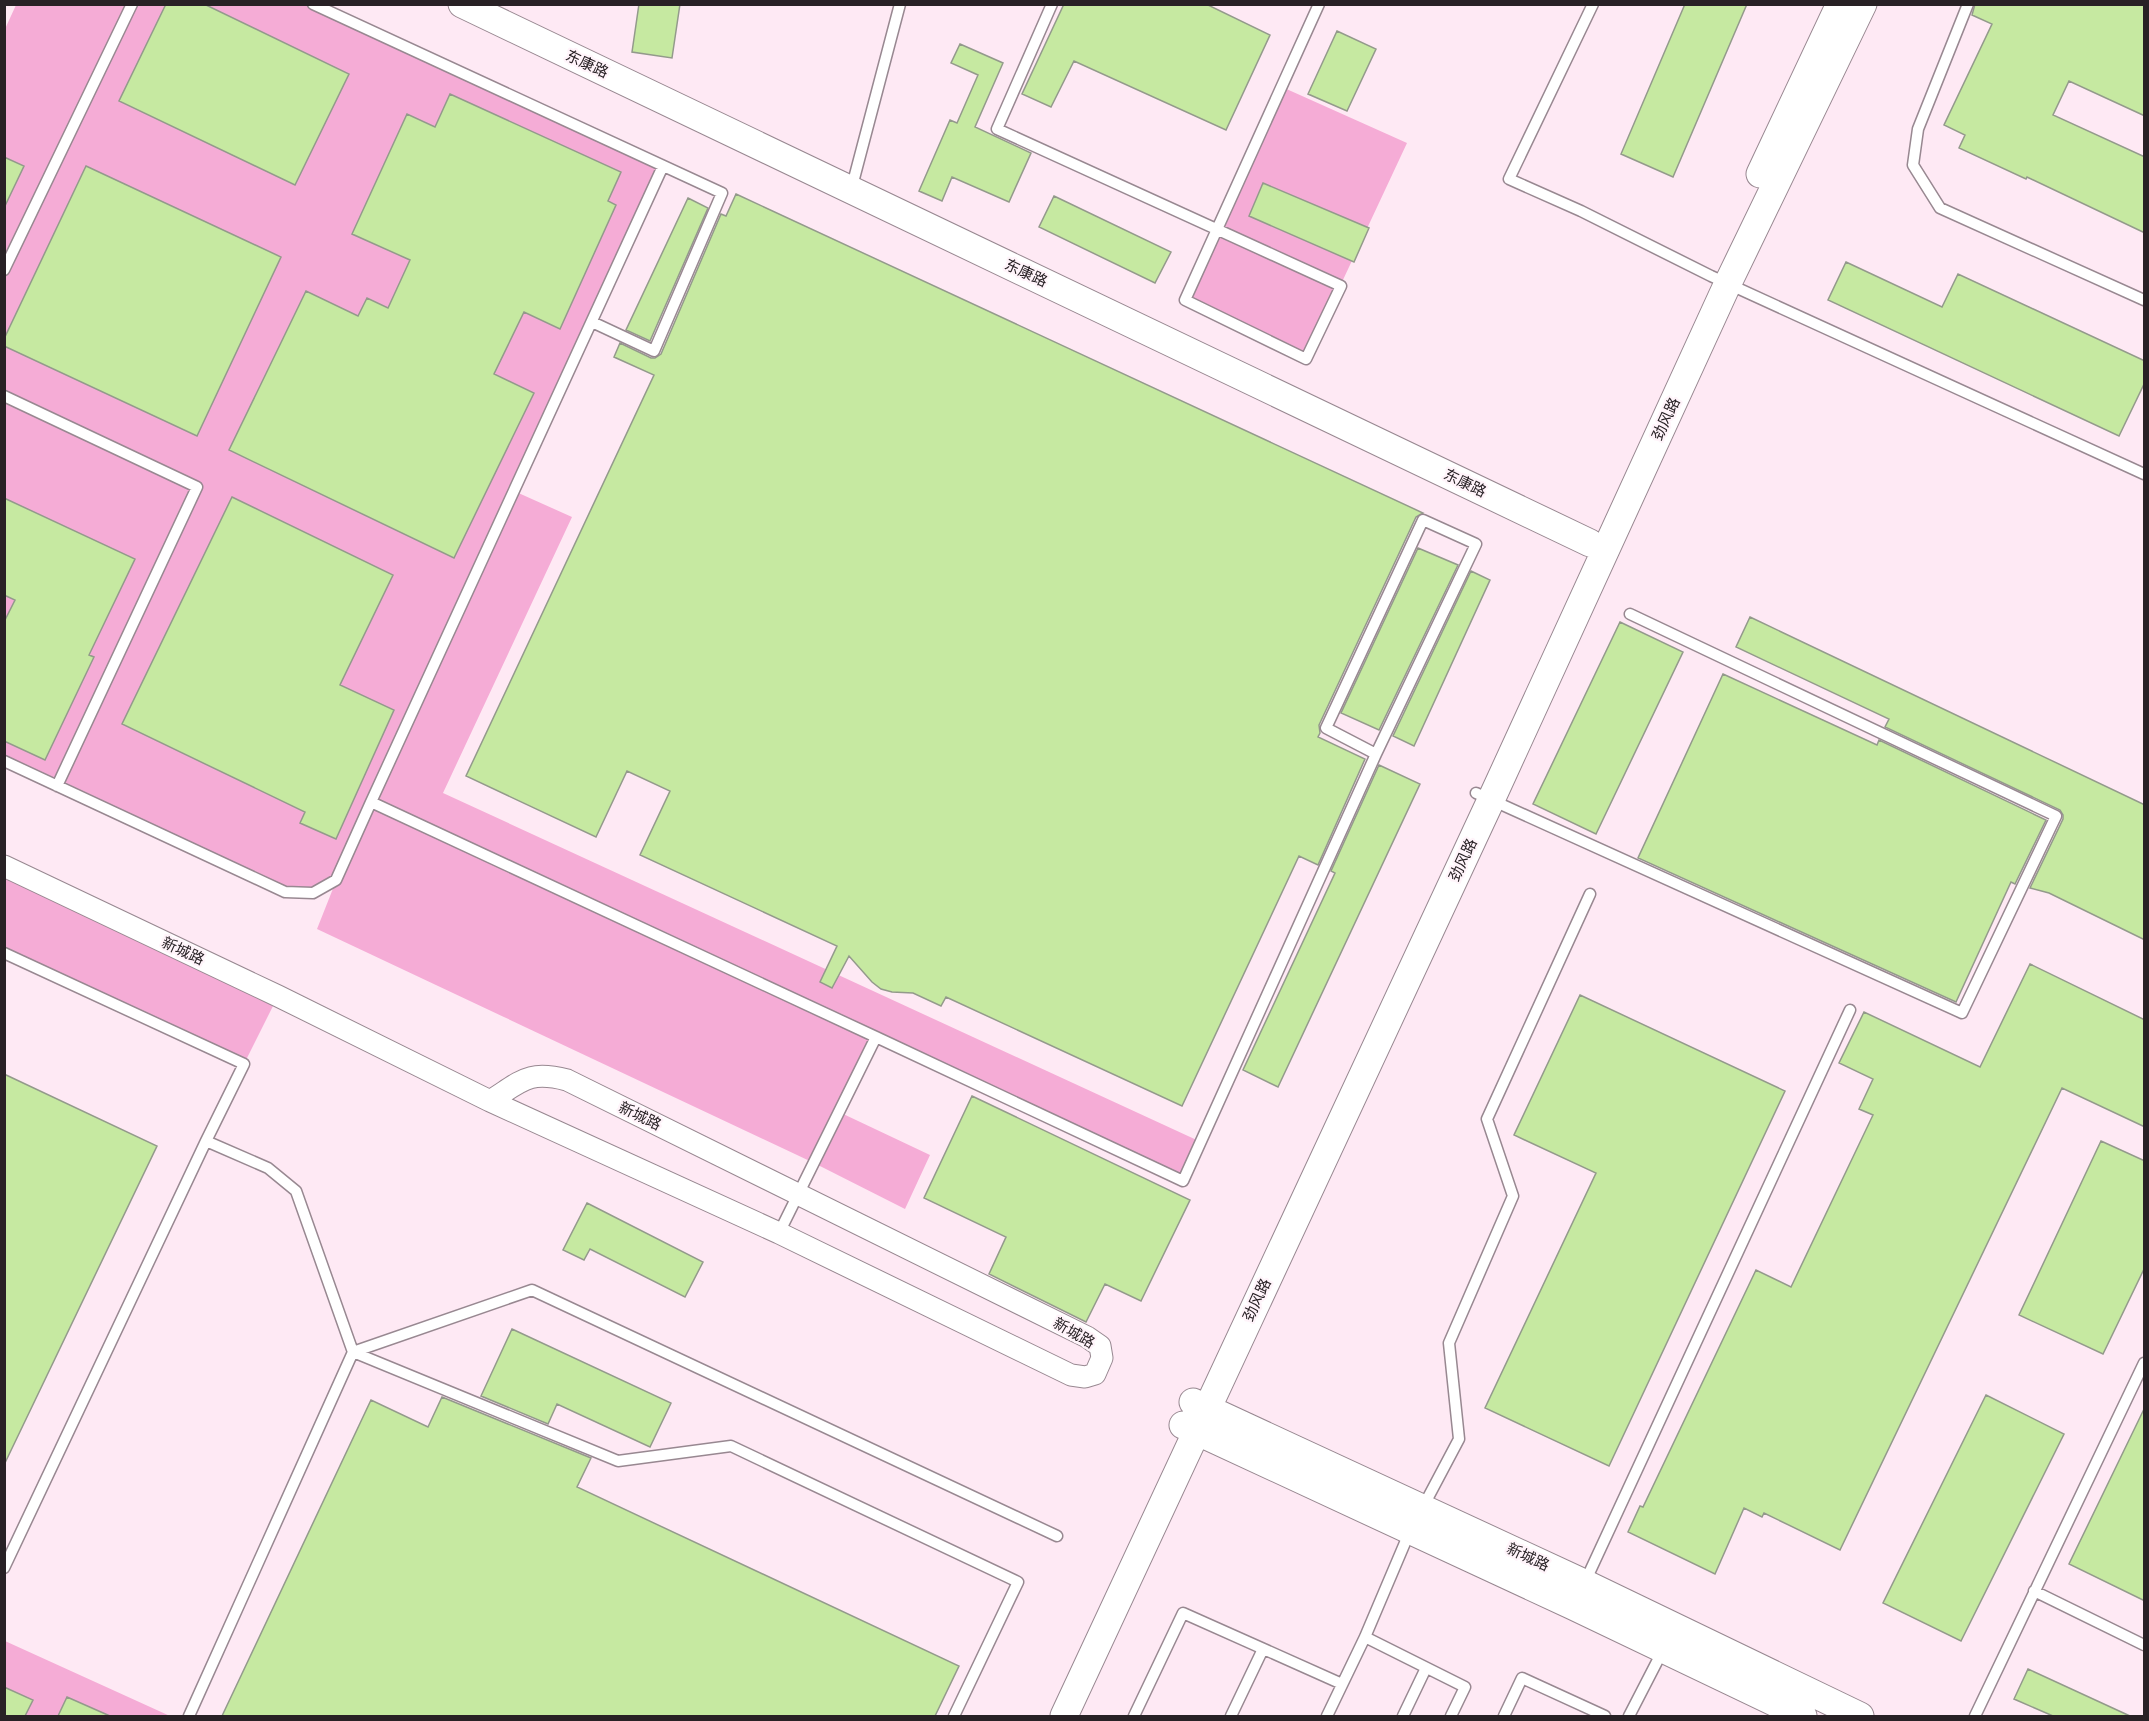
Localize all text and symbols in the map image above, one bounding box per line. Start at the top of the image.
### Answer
street label: 东康路 [563,46,611,82]
street label: 东康路 [1002,255,1050,291]
street label: 劲风路 [1648,395,1684,443]
street label: 东康路 [1441,465,1489,501]
street label: 劲风路 [1445,836,1481,884]
street label: 新城路 [159,933,207,969]
street label: 新城路 [616,1098,664,1134]
street label: 劲风路 [1239,1276,1275,1324]
street label: 新城路 [1050,1314,1098,1352]
street label: 新城路 [1504,1539,1552,1575]

